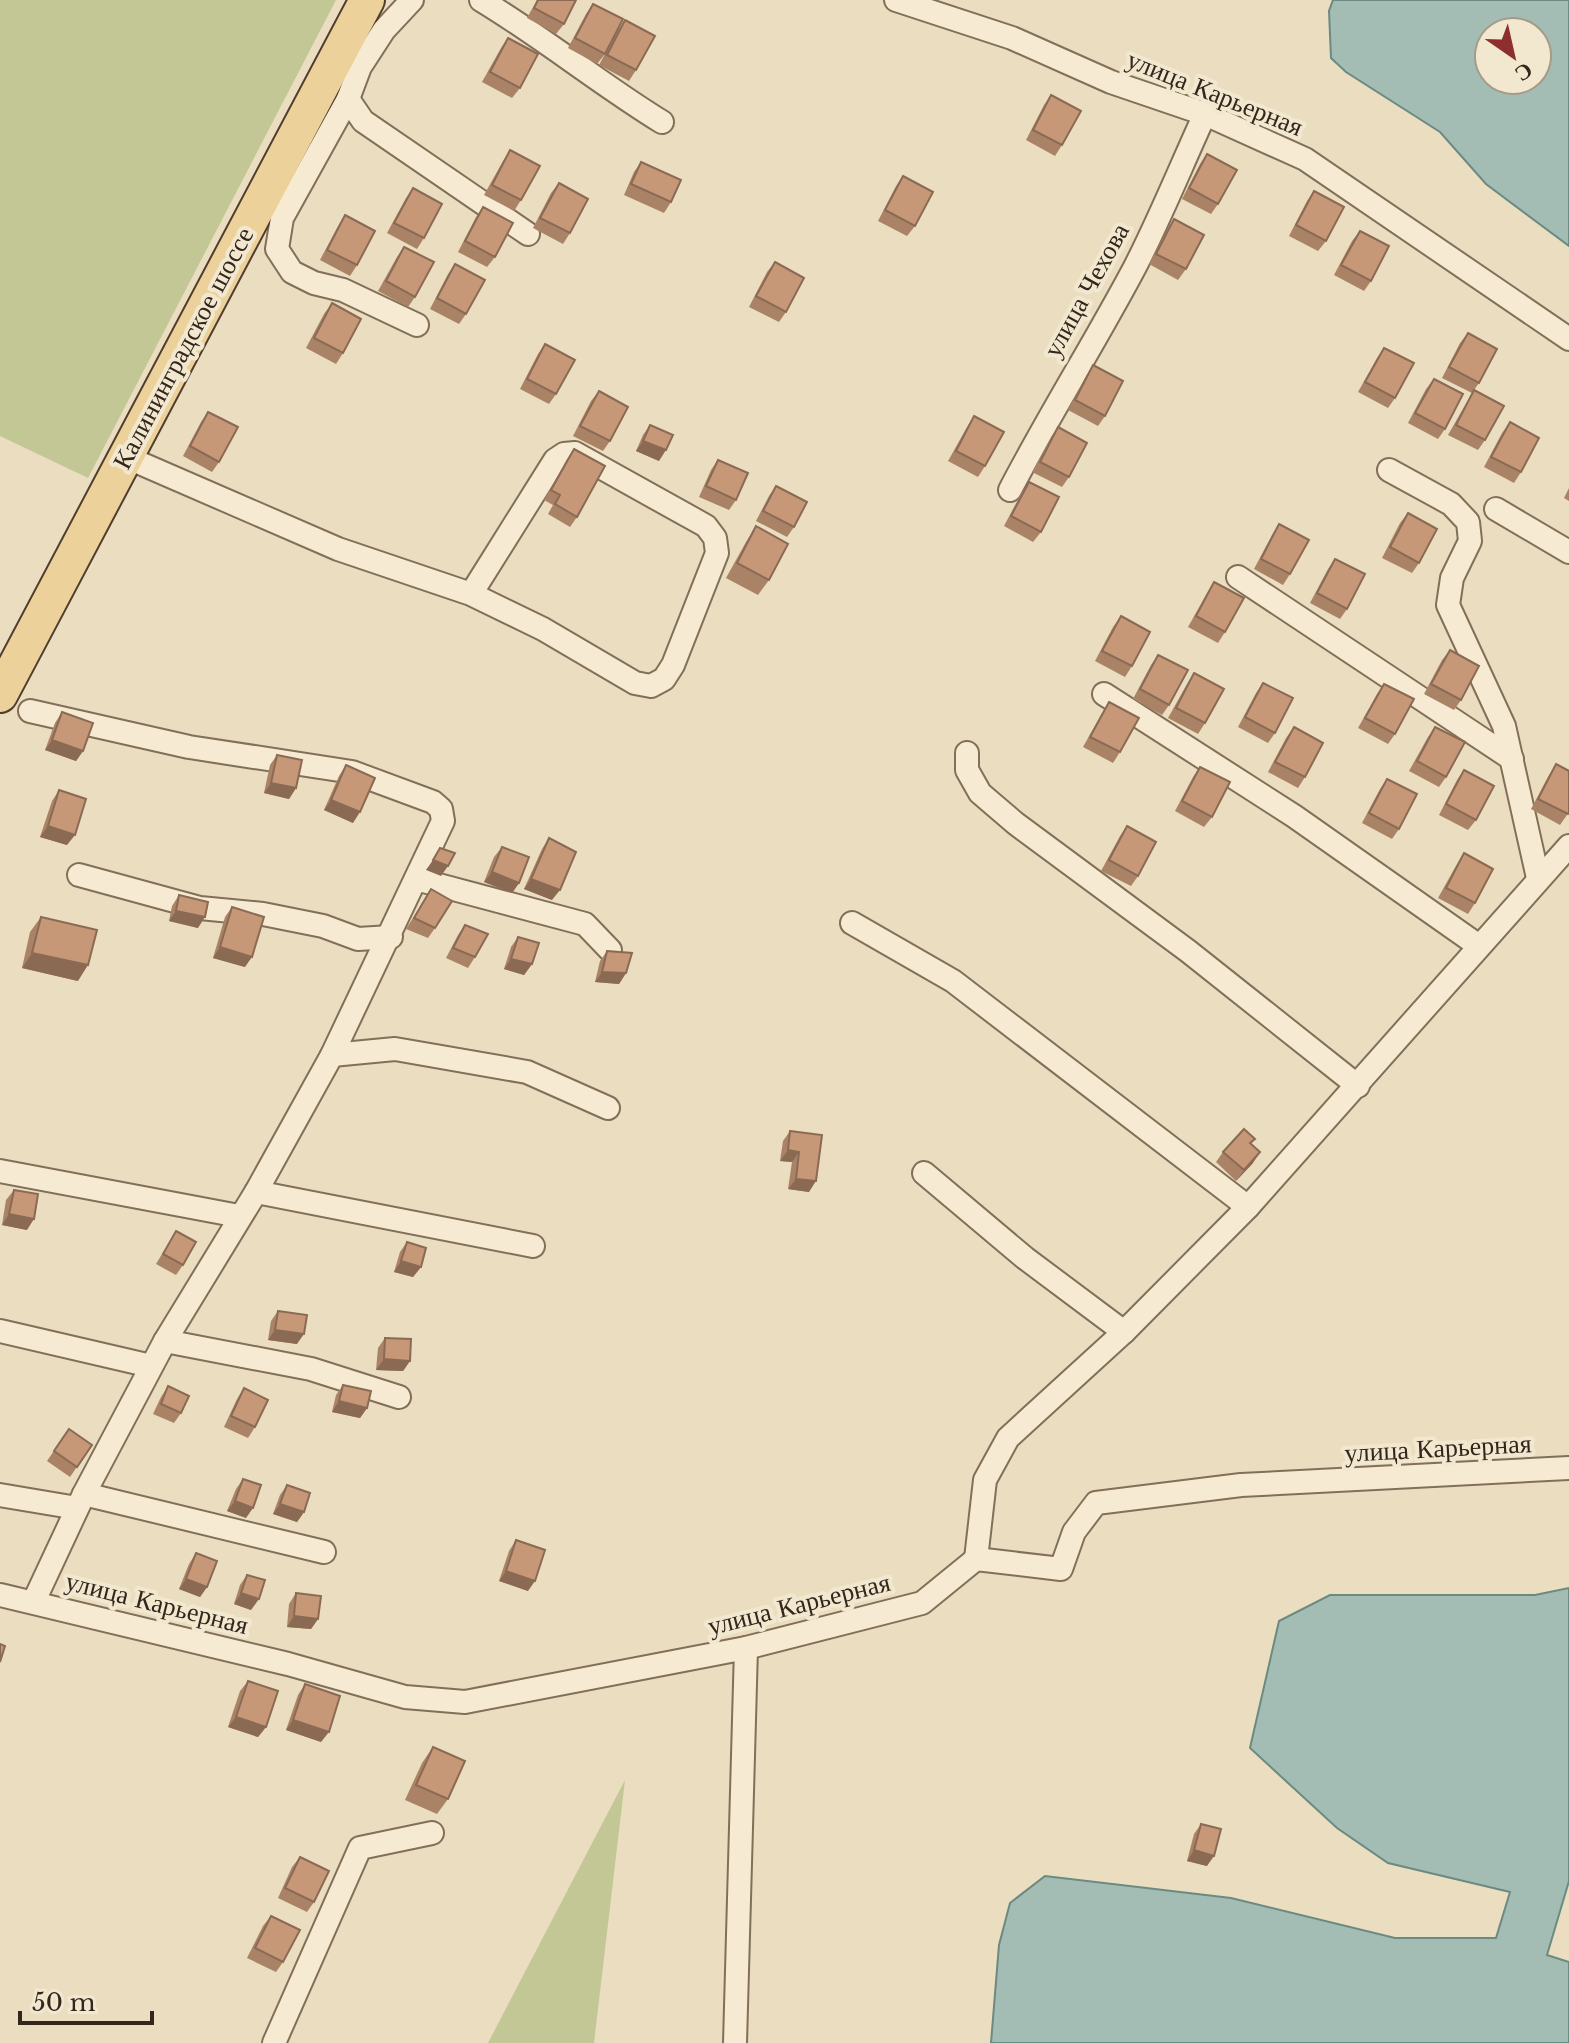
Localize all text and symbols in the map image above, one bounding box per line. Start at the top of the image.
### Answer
north arrow [1473,16,1553,96]
street label: улица Карьерная [1122,43,1308,143]
text: С [1510,57,1538,88]
street label: улица Чехова [1036,217,1136,363]
street label: Калининградское шоссе [106,221,260,475]
street label: улица Карьерная [1344,1427,1532,1469]
street label: улица Карьерная [62,1565,252,1641]
street label: улица Карьерная [704,1566,894,1642]
scale bar [20,1975,152,2025]
text: 50 m [32,1988,96,2017]

